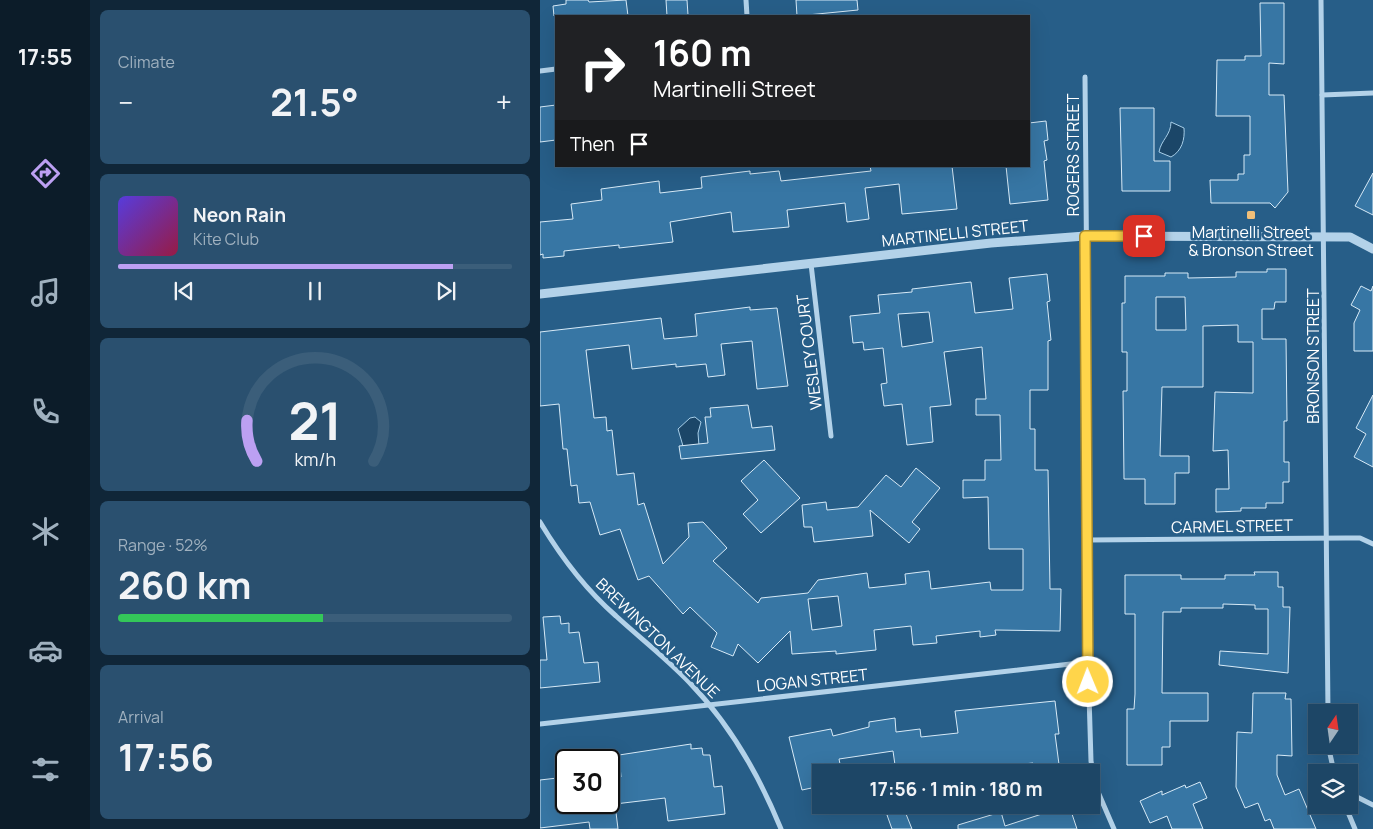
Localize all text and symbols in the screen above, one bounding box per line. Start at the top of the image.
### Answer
text: 160 m [653,29,752,77]
icon: right [570,35,635,100]
text: 17:55 [18,42,72,72]
text: Climate [118,51,175,73]
text: Martinelli Street [653,74,816,104]
text: 21.5° [270,75,359,127]
text: − [118,83,133,121]
text: + [496,83,512,121]
street label: ROGERS STREET [1062,93,1084,216]
icon: arrive [625,130,653,158]
text: Then [570,131,615,157]
icon: directions [28,156,63,191]
text: Neon Rain [193,202,286,228]
marker: Martinelli Street & Bronson Street [1245,209,1257,221]
street label: MARTINELLI STREET [880,214,1030,252]
pin [1123,215,1165,257]
place label: Martinelli Street & Bronson Street [1188,221,1314,261]
icon: arrive [1130,222,1158,250]
text: Kite Club [193,228,259,250]
icon: music [28,275,63,310]
icon: previous [170,277,198,305]
icon: pause [301,277,329,305]
icon: next [432,277,460,305]
street label: BRONSON STREET [1302,288,1324,424]
street label: WESLEY COURT [791,293,827,411]
text: 21 [288,385,342,456]
icon: phone [28,394,63,429]
text: km/h [294,447,336,471]
icon: climate [28,514,63,549]
street label: CARMEL STREET [1171,514,1294,538]
text: Range · 52% [118,534,208,556]
text: 260 km [118,558,251,610]
street label: BREWINGTON AVENUE [591,573,725,703]
icon: car [28,633,63,668]
position arrow [1061,655,1113,707]
street label: LOGAN STREET [755,663,869,697]
north arrow [1308,704,1358,754]
map controls [1308,704,1358,814]
text: Arrival [118,706,164,728]
text: 17:56 [118,730,214,782]
speed limit sign: 30 [555,749,620,814]
icon: filters [28,752,63,787]
button: layers [1308,764,1358,814]
text: 17:56 · 1 min · 180 m [870,776,1043,802]

